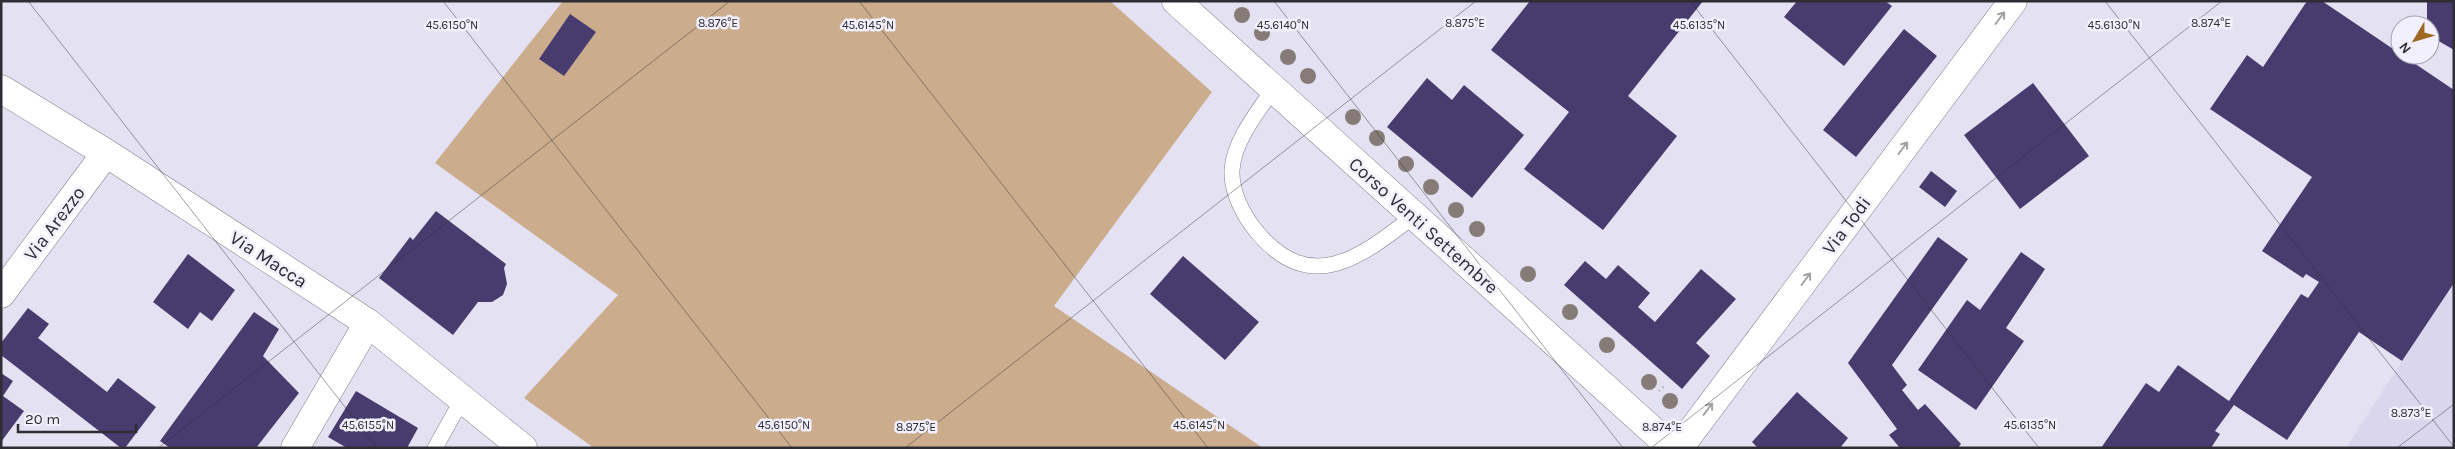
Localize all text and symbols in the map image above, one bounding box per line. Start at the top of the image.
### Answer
one-way arrow [1995,11,2005,25]
north arrow [2390,15,2440,65]
text: 8.876°E [698,16,738,30]
text: 8.875°E [1445,16,1485,30]
text: 8.874°E [2191,16,2231,30]
text: 45.6150°N [426,18,478,32]
text: 45.6145°N [842,18,894,32]
text: 45.6140°N [1257,18,1309,32]
text: 45.6135°N [1673,18,1725,32]
text: 45.6130°N [2088,18,2140,32]
text: N [2395,39,2415,57]
one-way arrow [1898,141,1908,155]
street label: Corso Venti Settembre [1344,153,1503,299]
street label: Via Arezzo [20,182,90,265]
street label: Via Todi [1818,192,1876,259]
street label: Via Macca [226,227,311,293]
one-way arrow [1800,273,1811,286]
scale bar [18,402,135,434]
one-way arrow [1703,403,1714,416]
text: 8.873°E [2391,406,2431,420]
text: 20 m [25,410,60,428]
text: 45.6155°N [342,418,394,432]
text: 45.6150°N [758,418,810,432]
text: 45.6145°N [1173,418,1225,432]
text: 45.6135°N [2004,418,2056,432]
text: 8.875°E [896,420,936,434]
text: 8.874°E [1642,420,1682,434]

